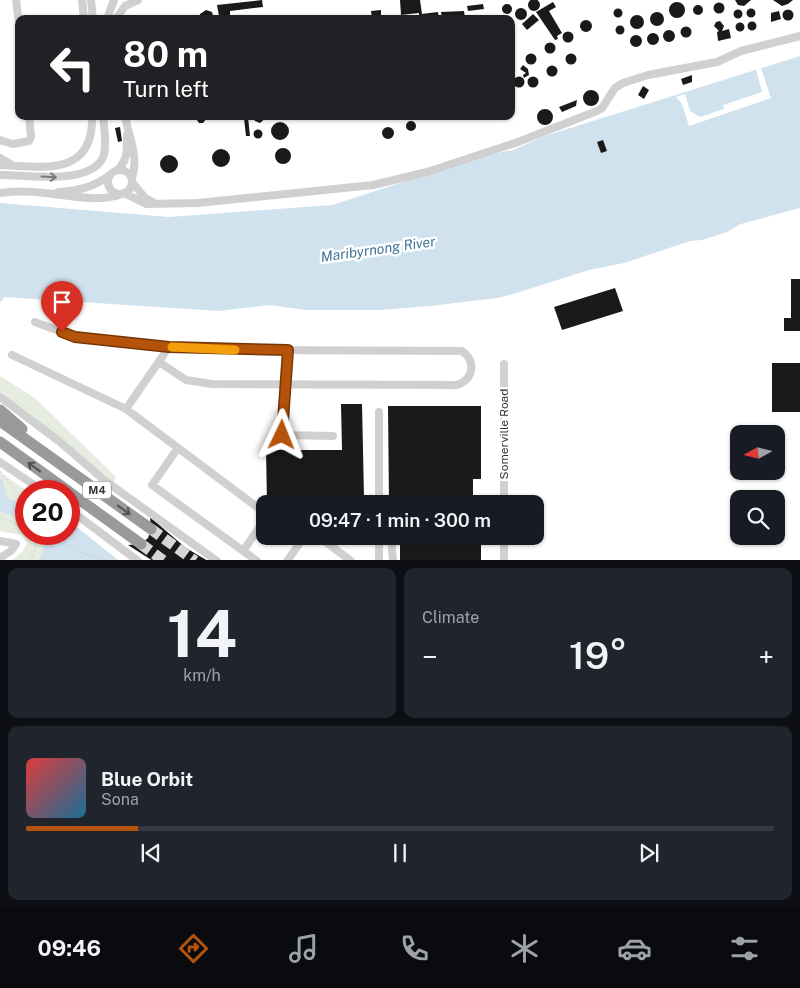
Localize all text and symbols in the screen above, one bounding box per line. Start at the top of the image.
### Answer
text: 80 m [123,34,208,75]
icon: left [40,35,105,100]
text: Turn left [123,76,209,102]
one-way arrow [40,172,56,182]
water label: Maribyrnong River [320,233,437,265]
pin [41,281,83,332]
icon: arrive [48,288,76,316]
street label: Somerville Road [497,389,511,479]
position arrow [255,408,307,460]
north arrow [730,425,785,480]
map controls [730,425,785,545]
one-way arrow [28,461,41,472]
speed limit sign: 20 [15,480,80,545]
road number: M4 [83,482,111,498]
button: search [730,490,785,545]
one-way arrow [117,505,131,515]
text: 09:47 · 1 min · 300 m [309,509,491,531]
text: 14 [167,595,237,672]
text: Climate [422,608,479,627]
text: 19° [569,633,627,678]
text: − [422,640,438,673]
text: + [758,640,774,673]
text: km/h [183,666,221,685]
text: Blue Orbit [101,768,193,790]
text: Sona [101,790,139,809]
icon: previous [137,839,165,867]
icon: pause [386,839,414,867]
icon: next [635,839,663,867]
icon: directions [176,931,211,966]
icon: music [286,931,321,966]
icon: phone [397,931,432,966]
icon: climate [507,931,542,966]
icon: car [617,931,652,966]
icon: filters [727,931,762,966]
text: 09:46 [38,935,101,961]

